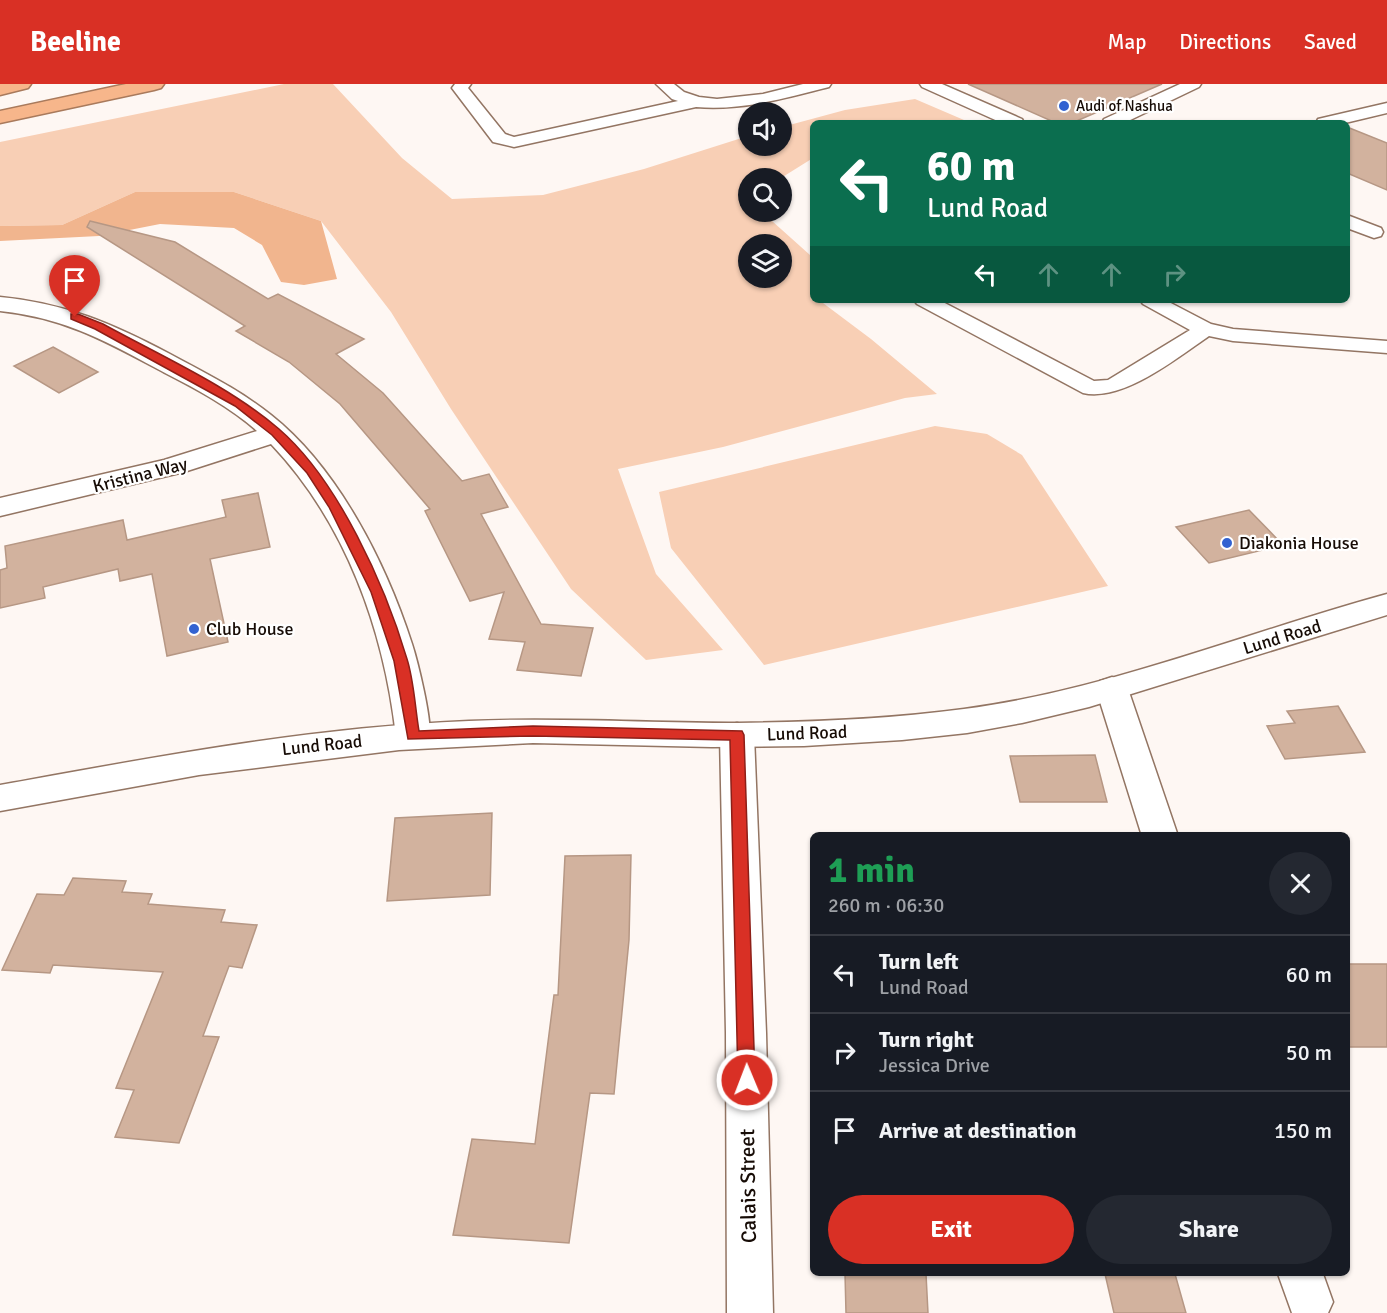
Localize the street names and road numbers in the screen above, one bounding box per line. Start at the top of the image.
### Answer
street label: Kristina Way [90,453,190,497]
street label: Lund Road [1240,615,1324,659]
street label: Lund Road [766,721,848,745]
street label: Lund Road [281,730,363,760]
street label: Calais Street [734,1129,762,1243]

